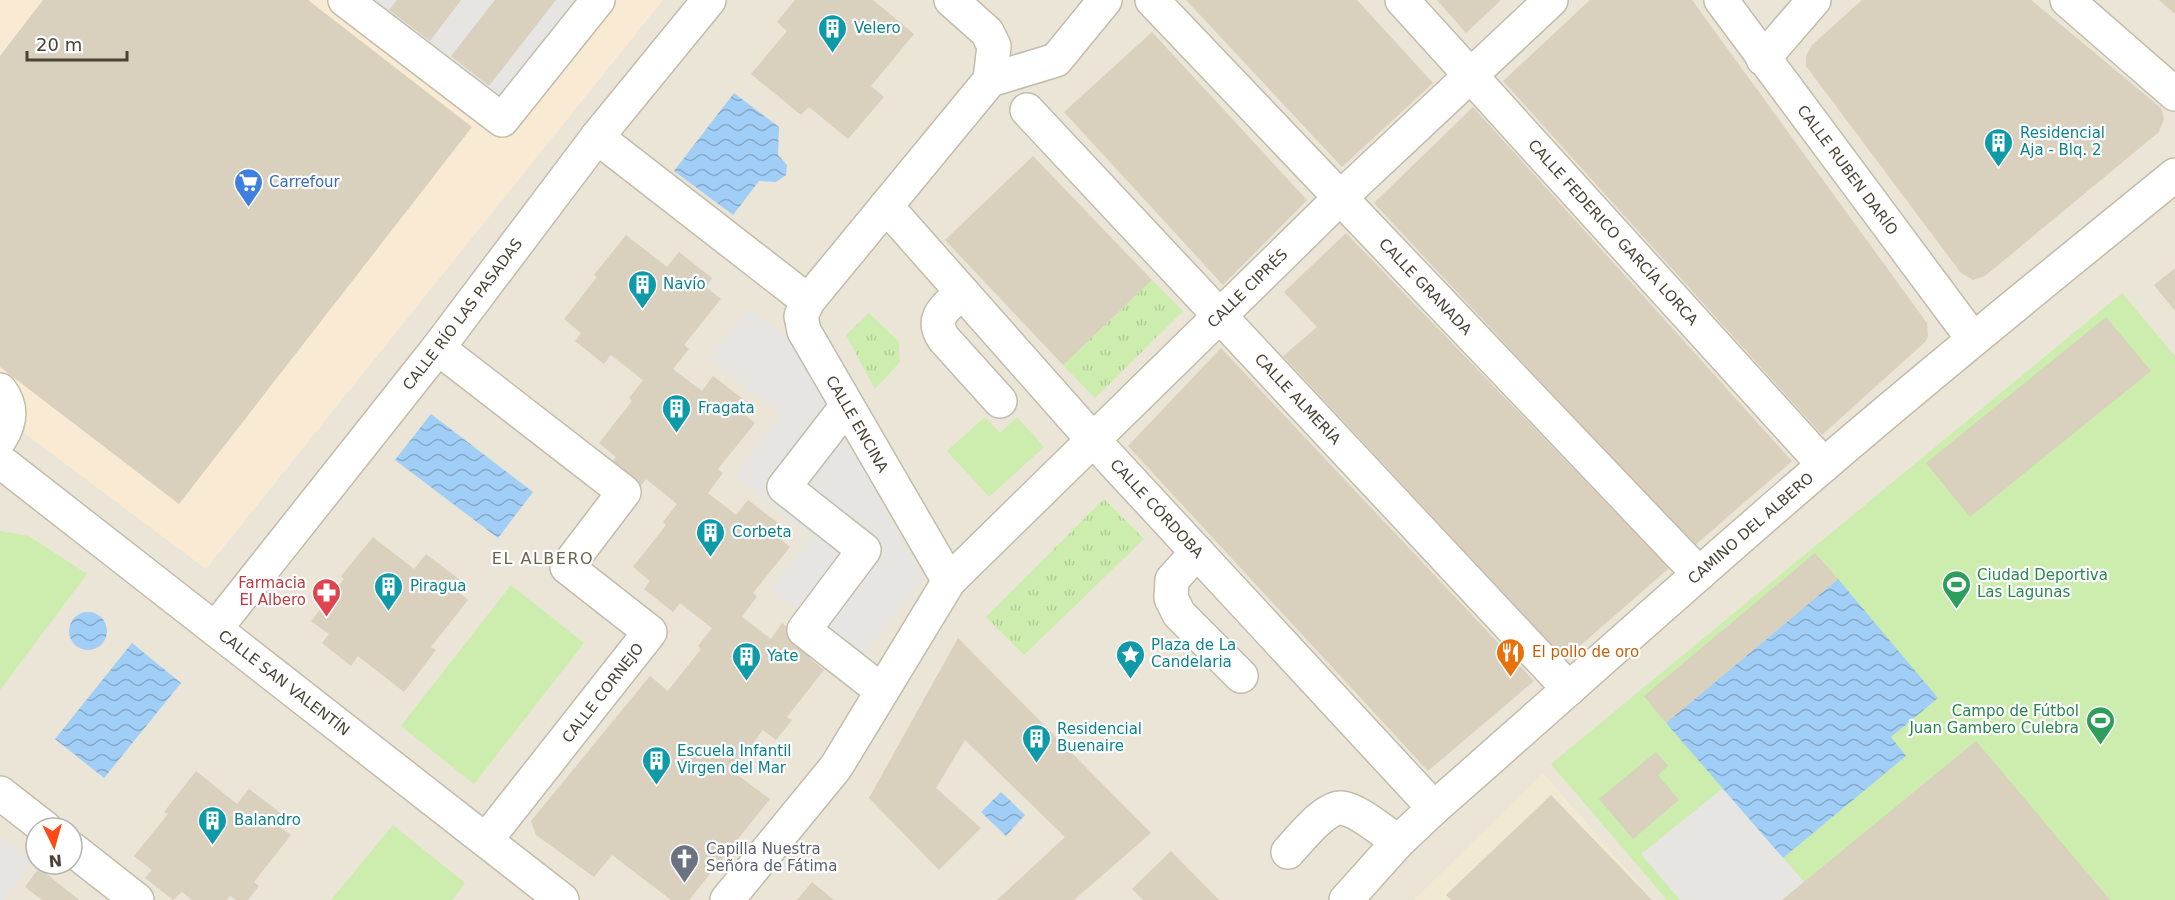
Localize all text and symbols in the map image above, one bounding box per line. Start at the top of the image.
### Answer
building icon: Velero [817,12,849,54]
place label: Velero [854,19,901,37]
scale bar [27,24,128,62]
text: 20 m [36,34,82,55]
street label: CALLE RUBEN DARÍO [1793,102,1902,239]
place label: Residencial Aja - Blq. 2 [2020,124,2105,159]
building icon: Residencial Aja - Blq. 2 [1983,126,2015,168]
street label: CALLE FEDERICO GARCÍA LORCA [1524,136,1702,330]
supermarket icon: Carrefour [232,166,264,208]
place label: Carrefour [269,173,341,191]
street label: CALLE RÍO LAS PASADAS [399,235,526,394]
street label: CALLE GRANADA [1375,235,1476,339]
street label: CALLE CIPRÉS [1204,245,1291,332]
building icon: Navío [626,268,658,310]
place label: Navío [663,275,706,293]
street label: CALLE ALMERÍA [1251,350,1345,449]
street label: CALLE ENCINA [822,372,892,476]
building icon: Fragata [661,392,693,434]
place label: Fragata [698,399,755,417]
street label: CALLE CÓRDOBA [1106,455,1207,562]
street label: CAMINO DEL ALBERO [1684,469,1817,588]
building icon: Corbeta [695,516,727,558]
place label: Corbeta [732,523,792,541]
district label: EL ALBERO [492,549,594,568]
place label: Ciudad Deportiva Las Lagunas [1977,566,2108,601]
sports icon: Ciudad Deportiva Las Lagunas [1940,568,1972,610]
building icon: Piragua [373,570,405,612]
place label: Farmacia El Albero [238,574,306,609]
pharmacy icon: Farmacia El Albero [311,576,343,618]
place label: Piragua [410,577,466,595]
street label: CALLE SAN VALENTÍN [215,626,353,740]
place label: Plaza de La Candelaria [1151,636,1236,671]
restaurant icon: El pollo de oro [1495,636,1527,678]
place icon: Plaza de La Candelaria [1114,638,1146,680]
street label: CALLE CORNEJO [559,640,647,746]
building icon: Yate [730,640,762,682]
place label: El pollo de oro [1532,643,1639,661]
place label: Yate [766,647,798,665]
place label: Campo de Fútbol Juan Gambero Culebra [1908,702,2079,737]
sports icon: Campo de Fútbol Juan Gambero Culebra [2084,704,2116,746]
place label: Residencial Buenaire [1057,720,1142,755]
building icon: Residencial Buenaire [1020,722,1052,764]
place label: Escuela Infantil Virgen del Mar [677,742,792,777]
building icon: Escuela Infantil Virgen del Mar [640,744,672,786]
building icon: Balandro [197,804,229,846]
place label: Balandro [234,811,301,829]
north arrow [24,816,84,876]
place label: Capilla Nuestra Señora de Fátima [706,840,837,875]
church icon: Capilla Nuestra Señora de Fátima [669,842,701,884]
text: N [48,850,63,870]

